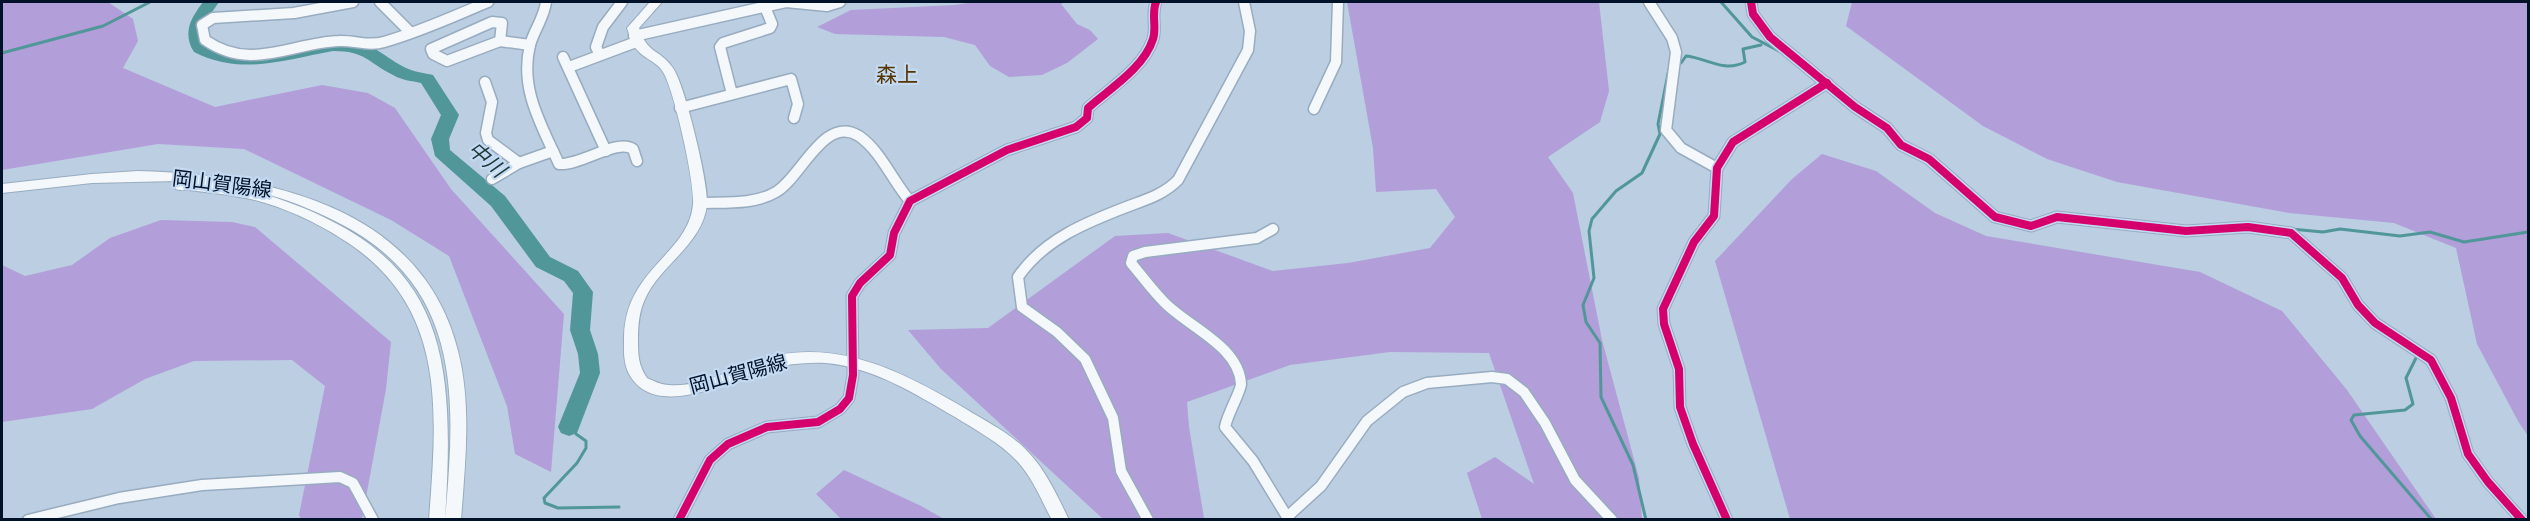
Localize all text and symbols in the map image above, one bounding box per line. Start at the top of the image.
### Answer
district label: 森上 [876,62,918,87]
water label: 中川 [463,136,513,184]
street label: 岡山賀陽線 [171,166,273,202]
street label: 岡山賀陽線 [687,349,789,399]

